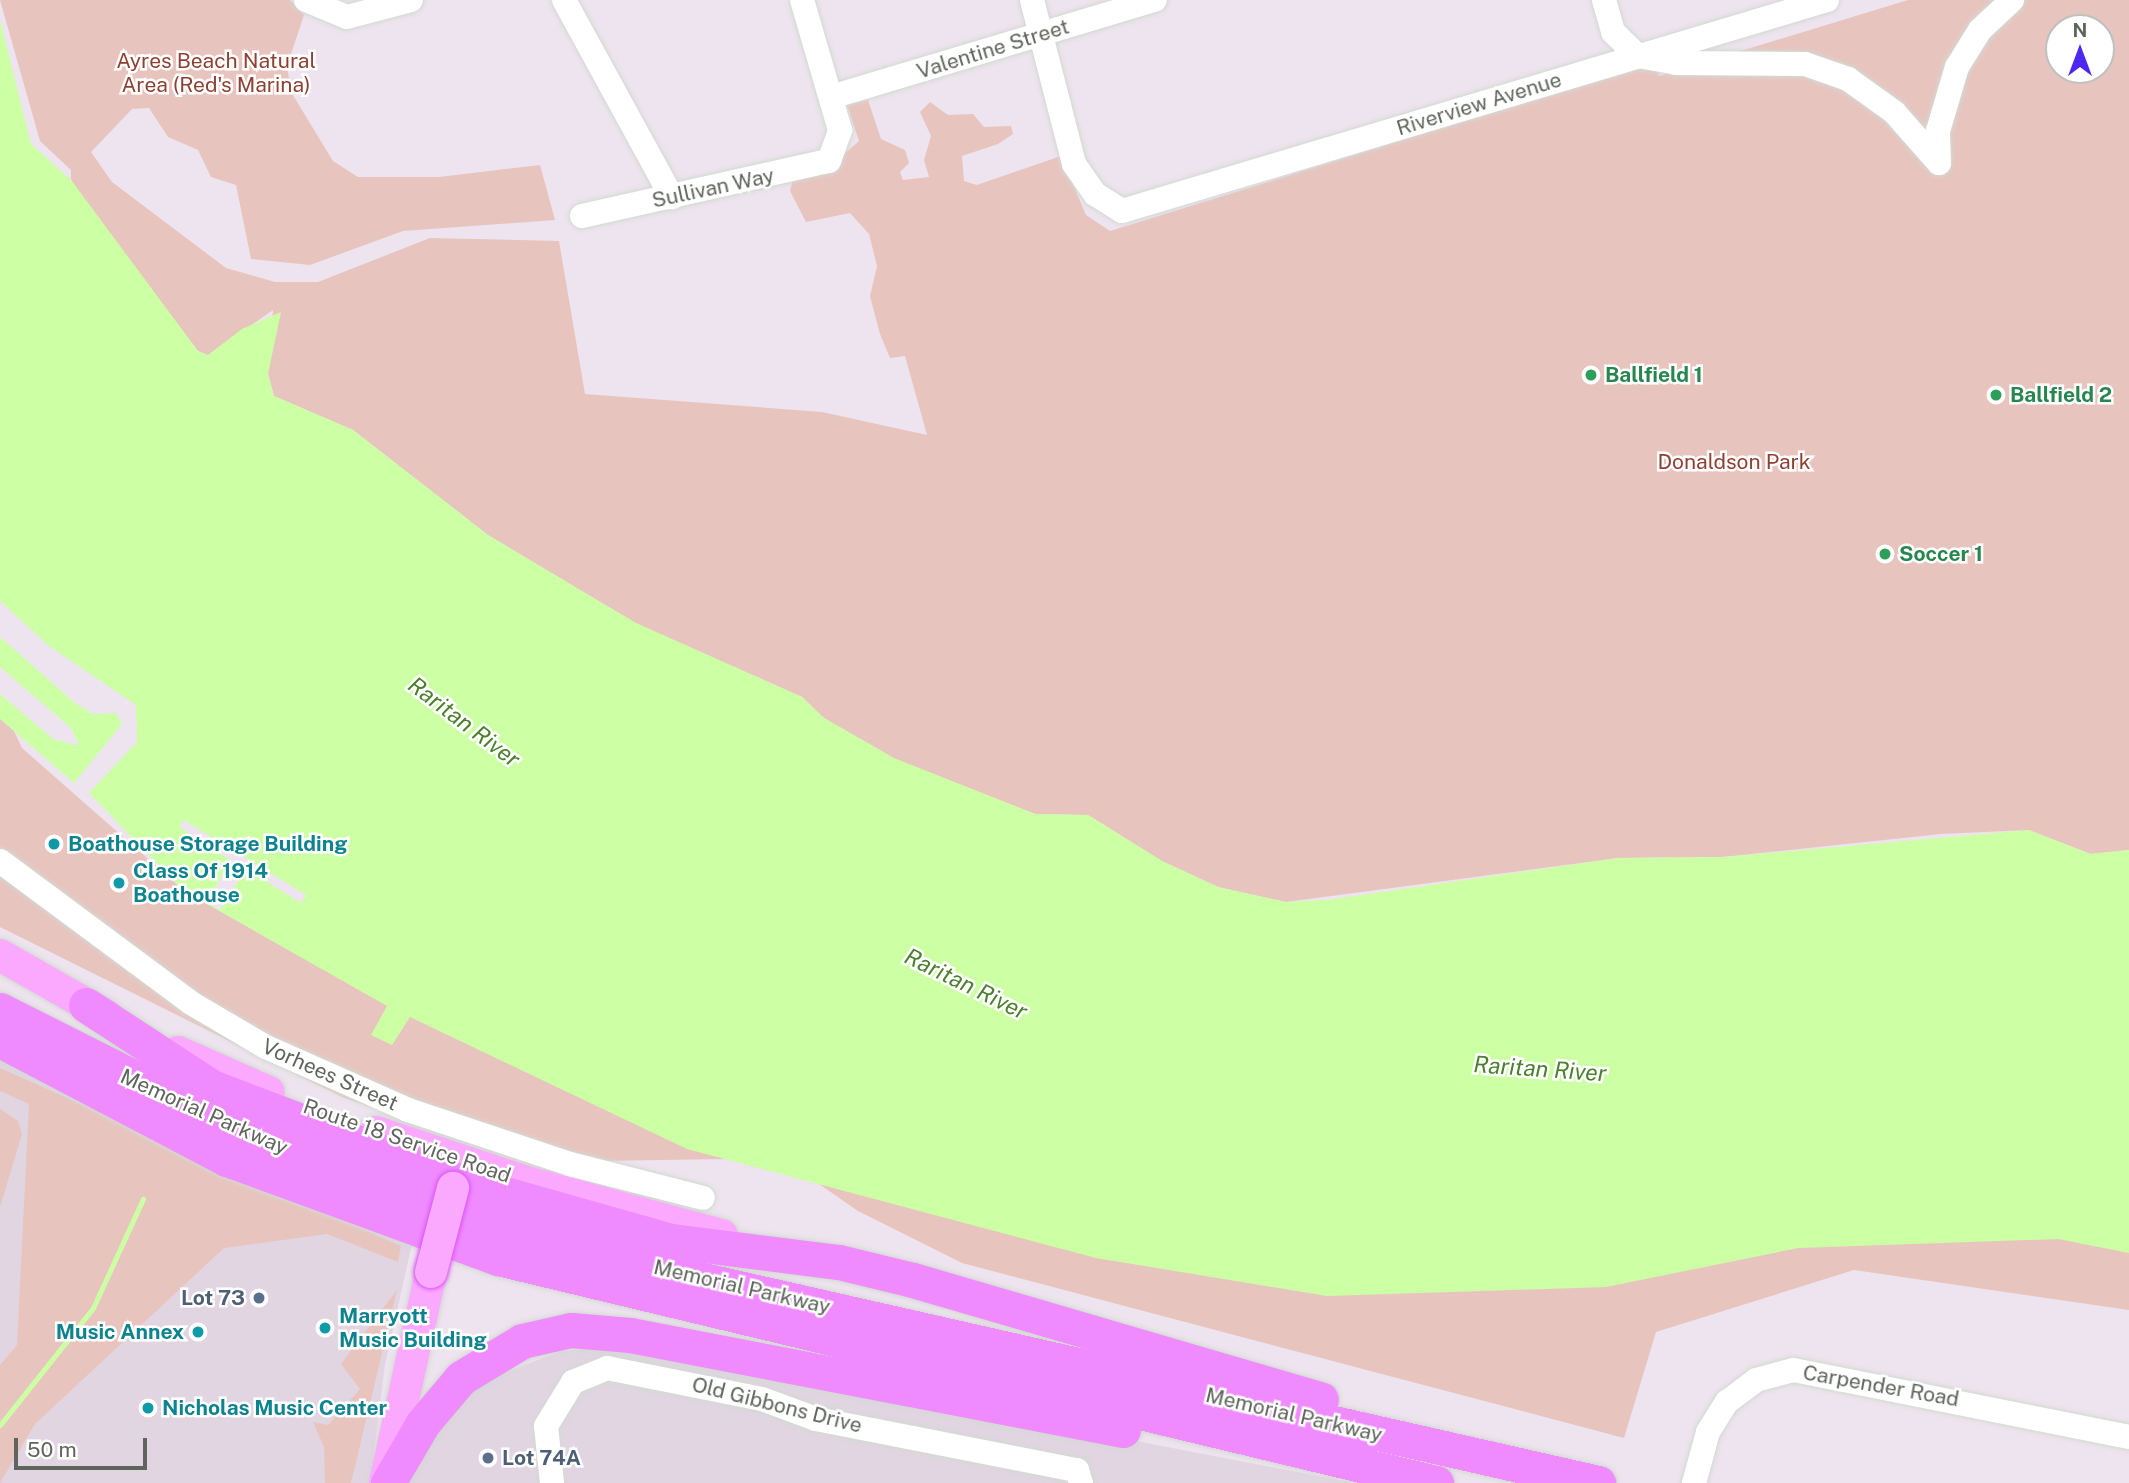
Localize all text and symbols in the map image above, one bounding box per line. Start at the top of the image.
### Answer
street label: Valentine Street [914,14,1072,84]
north arrow [2045,14,2115,84]
text: N [2073,19,2087,41]
park label: Ayres Beach Natural Area (Red's Marina) [116,48,316,98]
street label: Riverview Avenue [1393,67,1565,141]
street label: Sullivan Way [649,163,777,213]
place label: Ballfield 1 [1605,362,1703,388]
marker: Ballfield 1 [1583,367,1599,383]
place label: Ballfield 2 [2010,382,2112,408]
marker: Ballfield 2 [1988,387,2004,403]
park label: Donaldson Park [1658,449,1810,475]
place label: Soccer 1 [1899,541,1983,567]
marker: Soccer 1 [1877,546,1893,562]
water label: Raritan River [403,671,525,773]
place label: Boathouse Storage Building [68,831,347,857]
marker: Boathouse Storage Building [46,836,62,852]
place label: Class Of 1914 Boathouse [133,858,268,908]
marker: Class Of 1914 Boathouse [111,875,127,891]
water label: Raritan River [900,942,1032,1026]
street label: Vorhees Street [258,1034,402,1116]
water label: Raritan River [1473,1051,1607,1087]
street label: Memorial Parkway [116,1064,292,1160]
street label: Route 18 Service Road [300,1094,514,1188]
street label: Memorial Parkway [651,1254,833,1320]
place label: Lot 73 [181,1285,245,1311]
marker: Lot 73 [251,1290,267,1306]
place label: Marryott Music Building [339,1303,487,1353]
place label: Music Annex [56,1319,184,1345]
marker: Marryott Music Building [317,1320,333,1336]
marker: Music Annex [190,1324,206,1340]
street label: Carpender Road [1801,1360,1961,1412]
street label: Old Gibbons Drive [689,1372,865,1438]
street label: Memorial Parkway [1203,1382,1385,1448]
place label: Nicholas Music Center [162,1395,387,1421]
marker: Nicholas Music Center [140,1400,156,1416]
scale bar [18,1424,150,1468]
text: 50 m [27,1437,77,1462]
place label: Lot 74A [502,1445,581,1471]
marker: Lot 74A [480,1450,496,1466]

